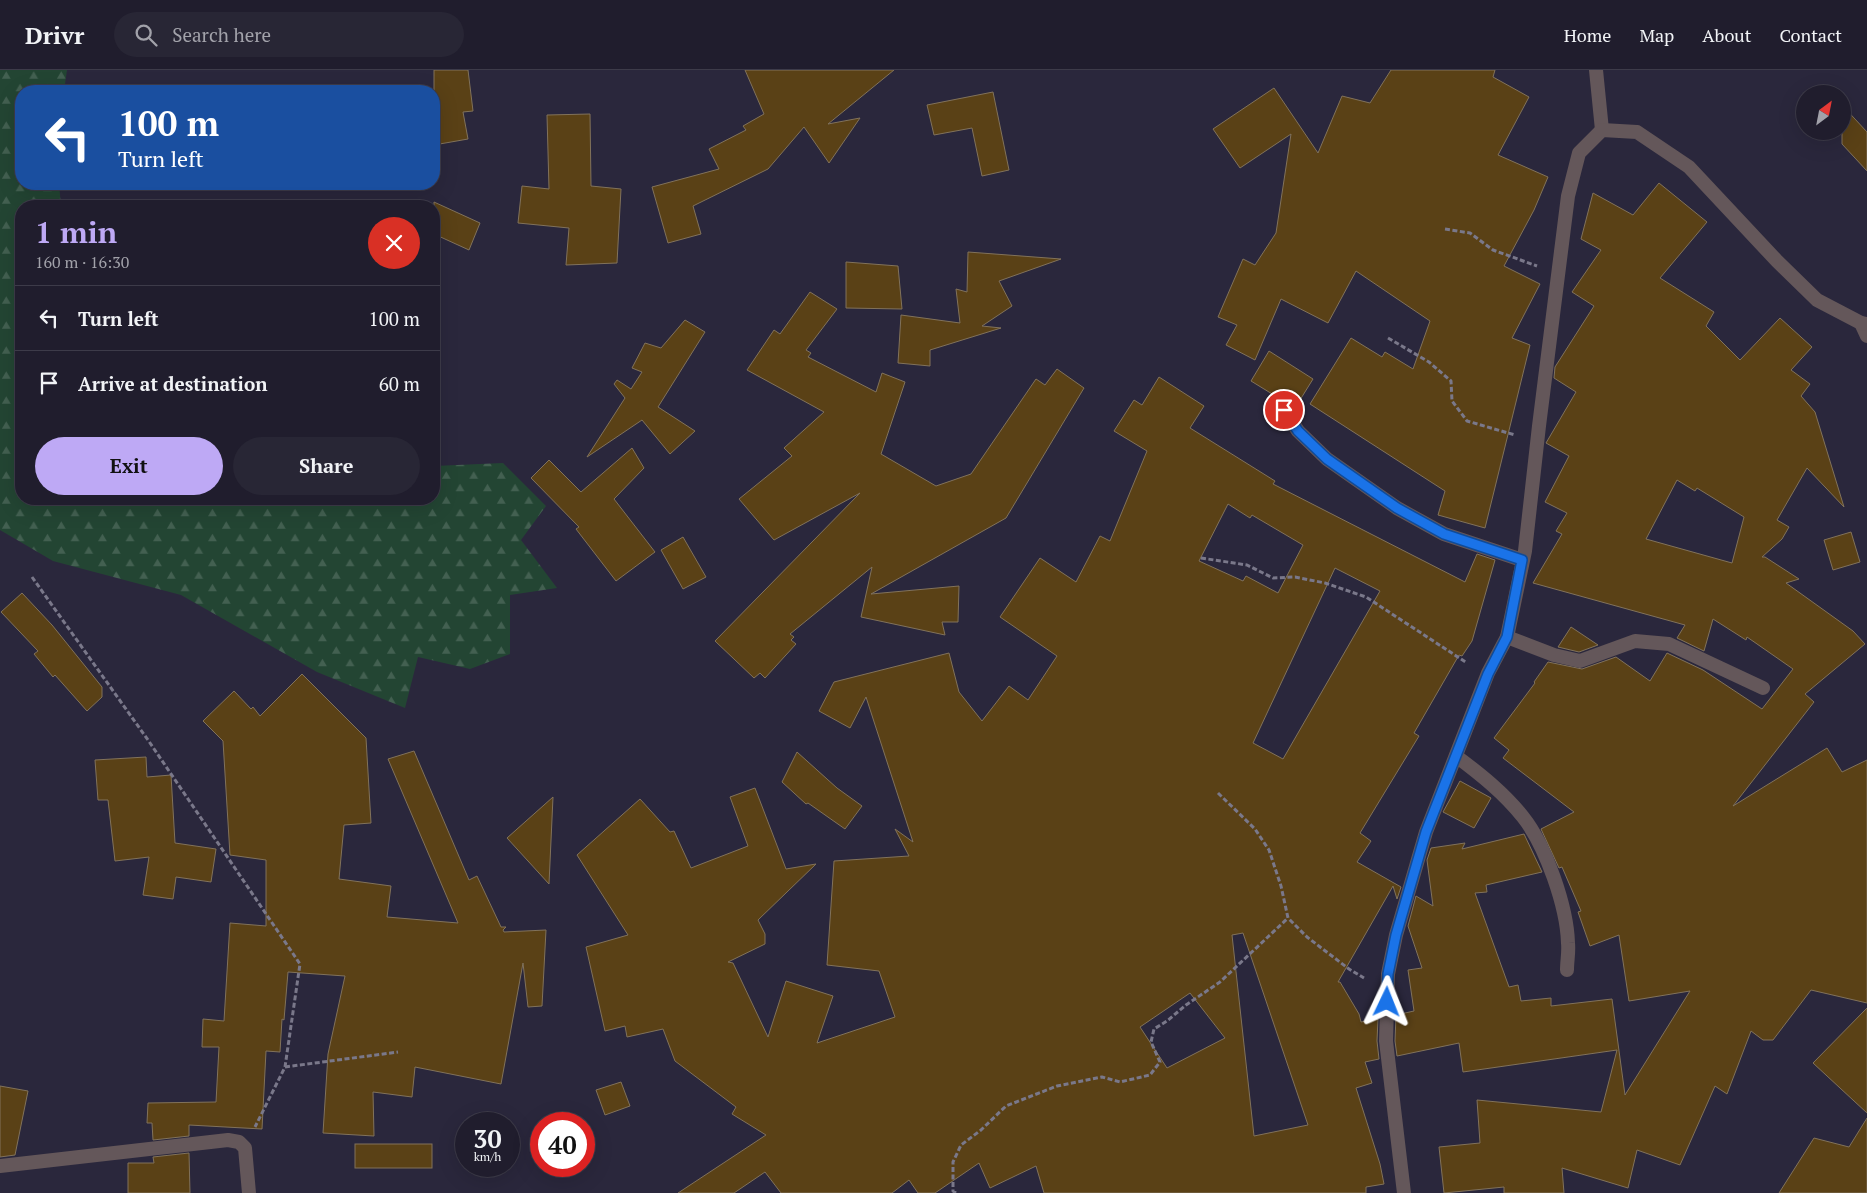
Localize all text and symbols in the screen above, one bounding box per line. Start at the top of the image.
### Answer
search box [114,12,464,57]
text: Drivr [25,19,84,51]
icon: search [132,21,160,49]
text: Search here [172,22,271,47]
text: Home [1564,23,1611,47]
text: Map [1639,23,1674,47]
text: About [1702,23,1751,47]
text: Contact [1779,23,1842,47]
north arrow [1796,85,1851,140]
map controls [1796,85,1851,140]
text: 100 m [118,100,219,146]
icon: left [35,105,100,170]
text: Turn left [118,144,204,173]
text: 1 min [35,212,117,252]
button: close [368,217,420,269]
text: 160 m · 16:30 [35,251,129,273]
icon: left [35,304,63,332]
text: Turn left [78,306,159,331]
text: 100 m [369,306,420,331]
icon: arrive [35,369,63,397]
text: Arrive at destination [78,371,267,396]
text: 60 m [379,371,420,396]
pin [1263,389,1305,431]
icon: arrive [1270,396,1298,424]
button: Exit [35,437,223,495]
button: Share [233,437,420,495]
position arrow [1360,975,1412,1027]
speed limit sign: 40 [530,1112,595,1177]
text: 30 [473,1122,502,1155]
text: km/h [474,1149,501,1164]

